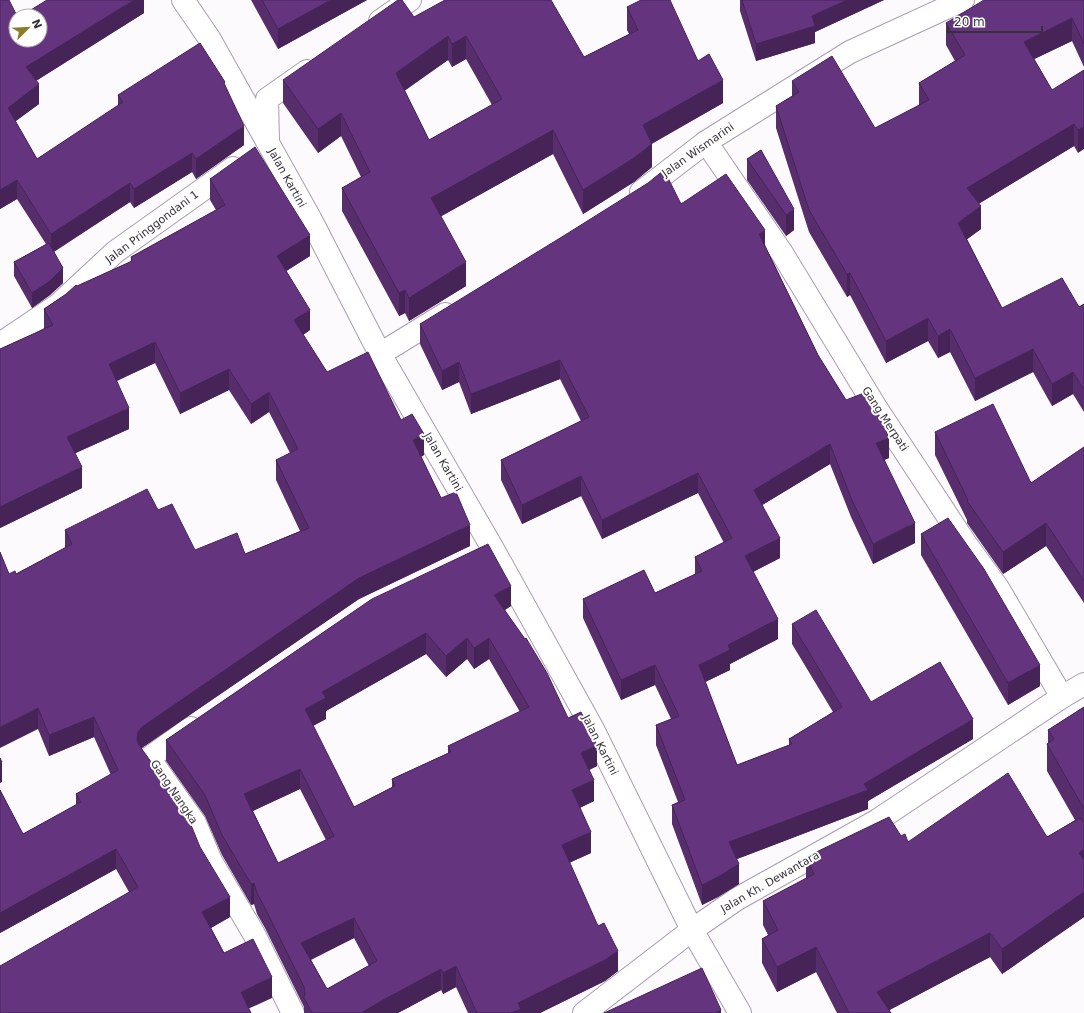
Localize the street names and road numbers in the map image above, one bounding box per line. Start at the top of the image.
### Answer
street label: Jalan Wismarini [659,120,736,180]
street label: Jalan Kartini [265,145,309,210]
street label: Jalan Pringgondani 1 [102,188,201,267]
street label: Gang Merpati [859,384,911,454]
street label: Jalan Kartini [420,429,465,494]
street label: Jalan Kartini [579,712,621,777]
street label: Gang Nangka [148,757,200,827]
street label: Jalan Kh. Dewantara [718,848,822,916]

